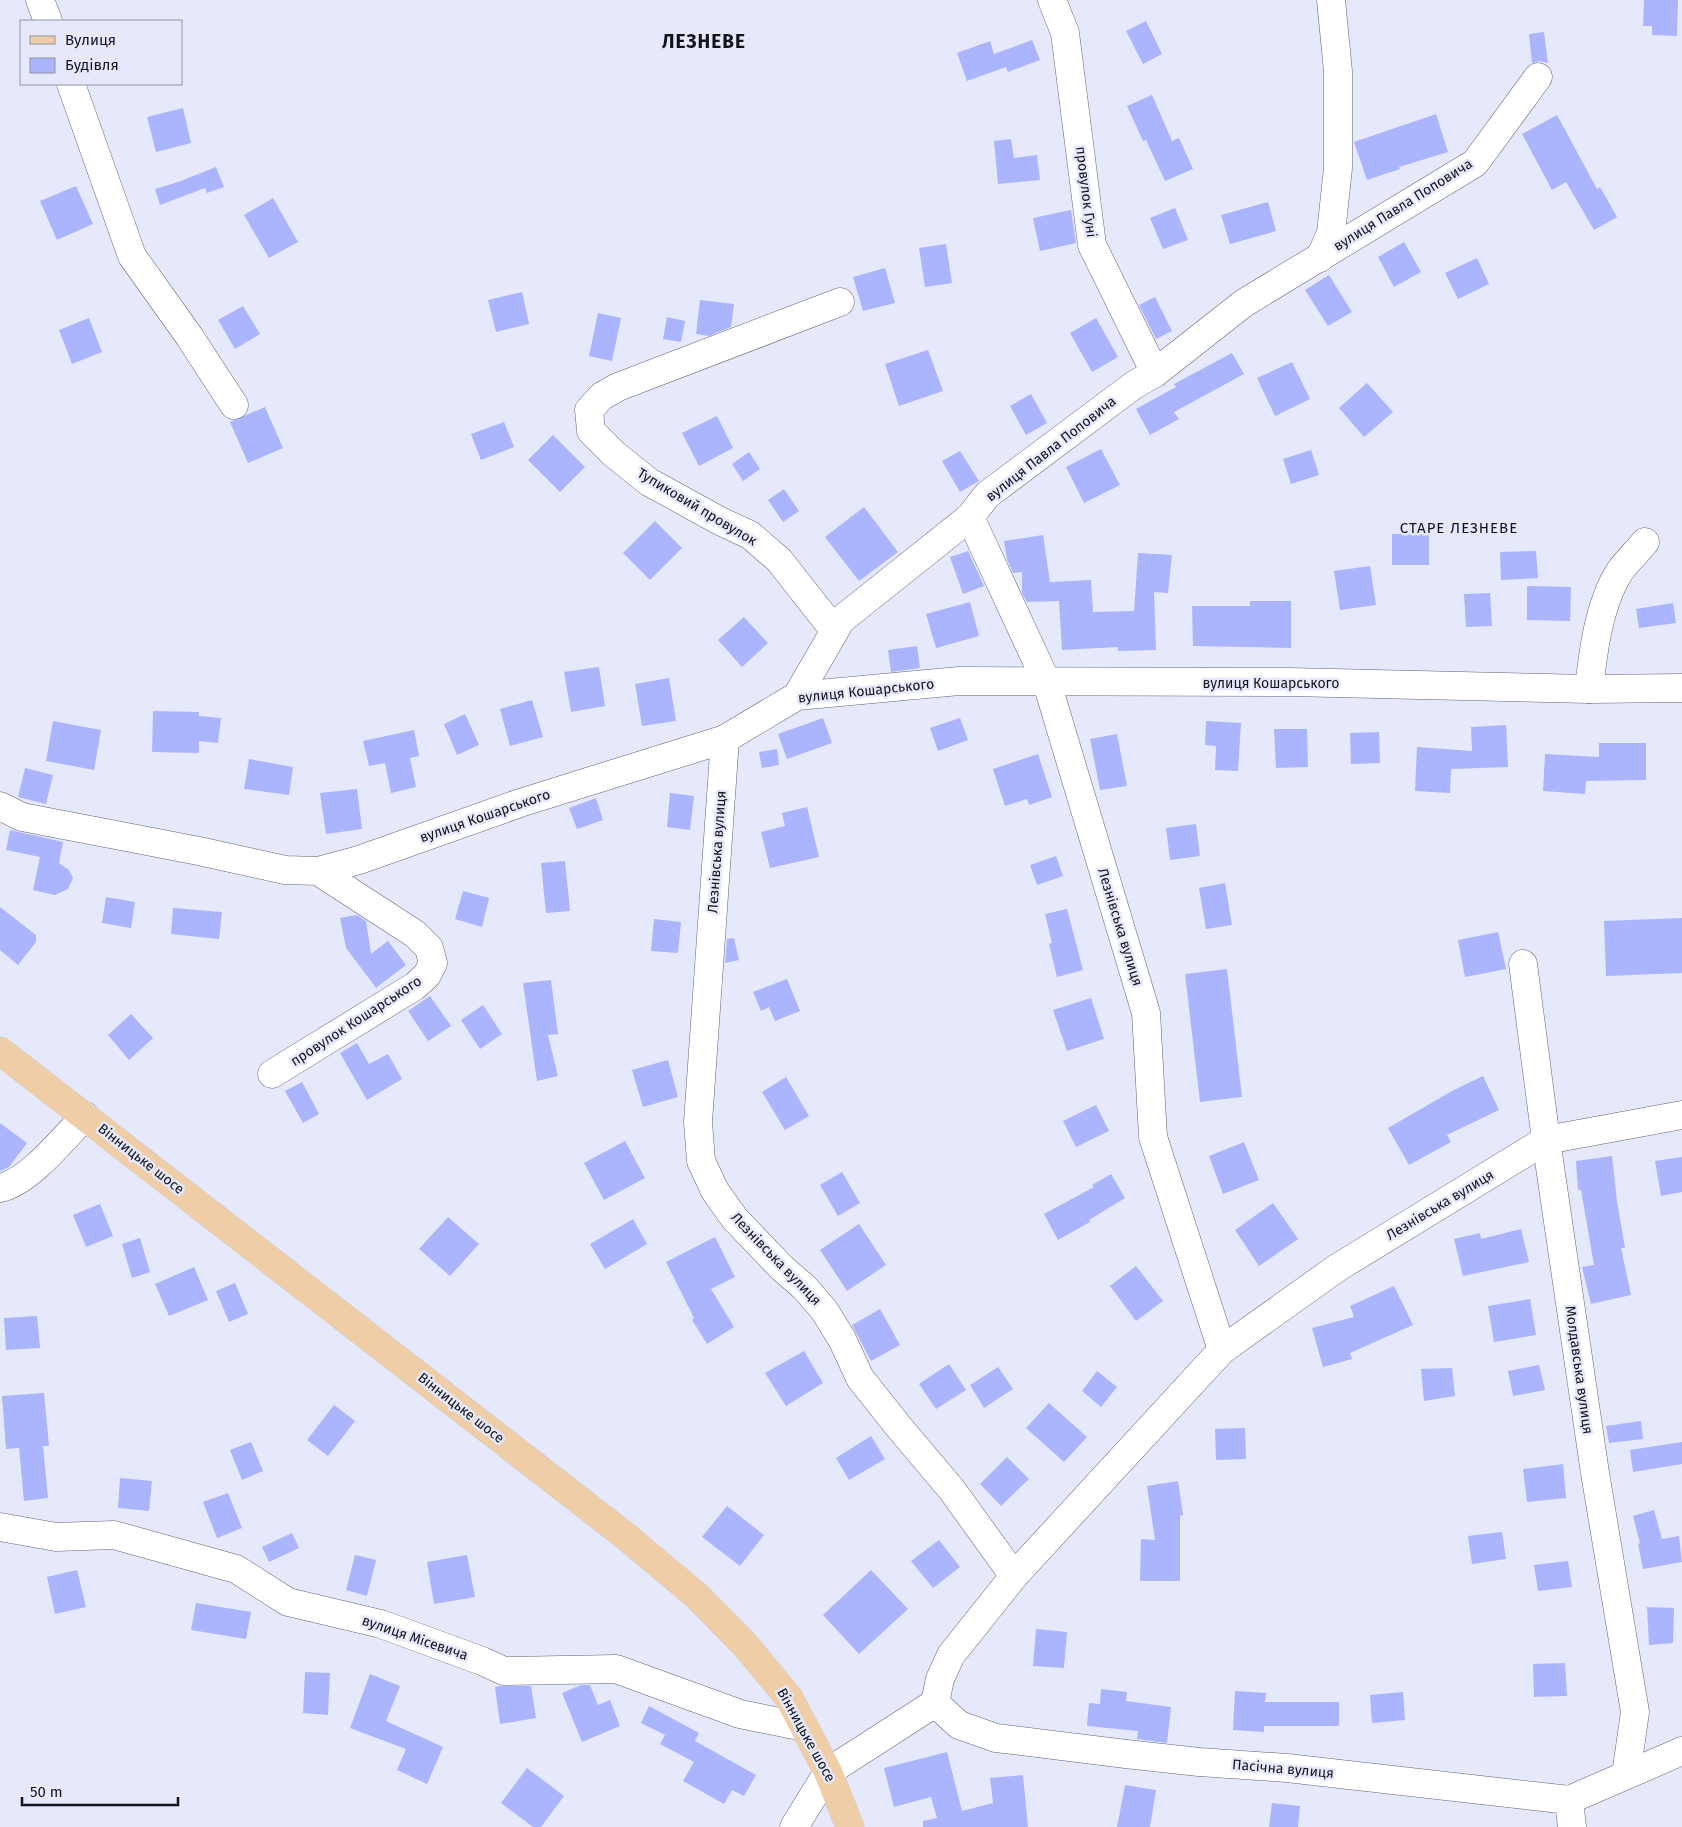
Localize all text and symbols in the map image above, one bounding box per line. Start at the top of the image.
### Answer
legend [20,20,182,85]
district label: ЛЕЗНЕВЕ [662,30,746,53]
text: Вулиця [65,31,116,49]
text: Будівля [65,56,119,74]
street label: провулок Гуні [1072,146,1100,238]
street label: вулиця Павла Поповича [1330,155,1476,255]
street label: вулиця Павла Поповича [983,393,1119,505]
street label: Тупиковий провулок [634,465,761,550]
district label: СТАРЕ ЛЕЗНЕВЕ [1400,519,1518,537]
street label: вулиця Кошарського [797,675,935,707]
street label: вулиця Кошарського [1203,675,1339,692]
street label: вулиця Кошарського [418,786,552,846]
street label: Лезнівська вулиця [704,790,730,914]
street label: Лезнівська вулиця [1094,866,1146,988]
street label: провулок Кошарського [287,972,425,1070]
street label: Вінницьке шосе [95,1120,187,1198]
street label: Лезнівська вулиця [1383,1166,1497,1244]
street label: Лезнівська вулиця [727,1209,825,1309]
street label: Молдавська вулиця [1562,1305,1596,1435]
street label: Вінницьке шосе [415,1369,507,1447]
street label: вулиця Місевича [360,1612,470,1664]
street label: Вінницьке шосе [773,1685,839,1785]
street label: Пасічна вулиця [1232,1756,1334,1782]
scale bar [22,1774,179,1806]
text: 50 m [30,1783,63,1801]

